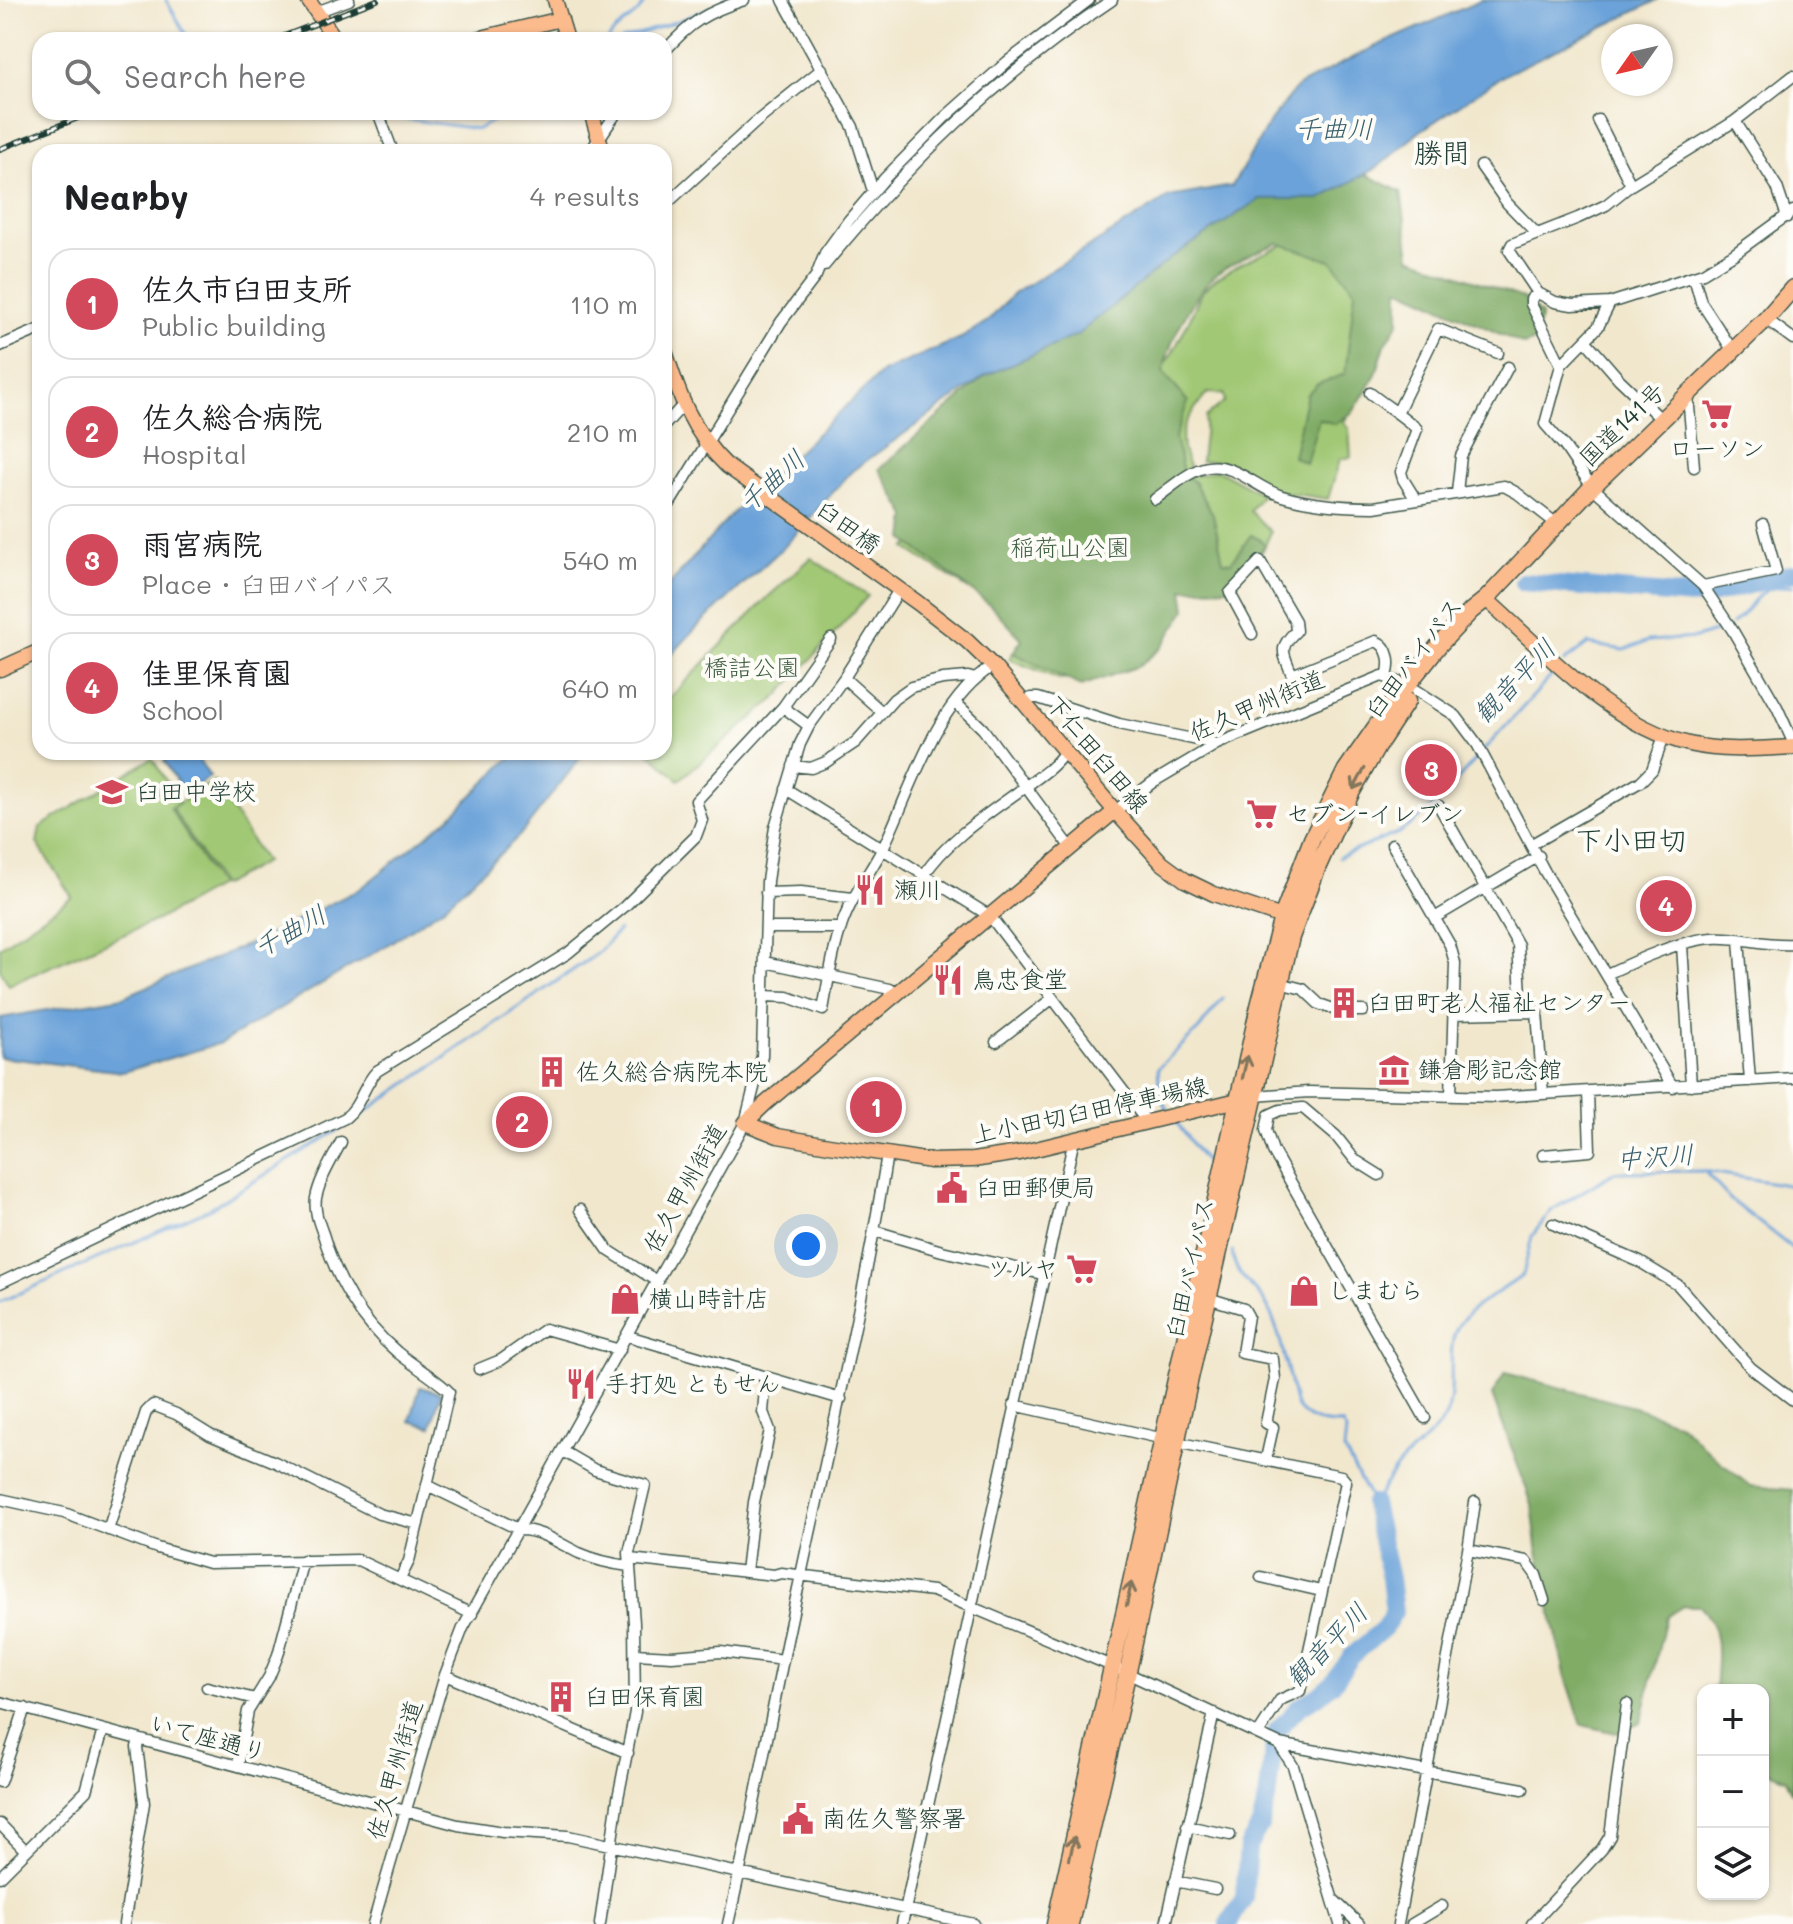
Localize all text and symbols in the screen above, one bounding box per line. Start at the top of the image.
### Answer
north arrow [1601,24,1673,96]
search box [32,32,672,120]
icon: search [60,54,104,98]
text: Search here [124,56,307,96]
water label: 千曲川 [1295,111,1373,145]
district label: 勝間 [1414,134,1470,170]
text: Nearby [64,174,189,219]
text: 4 results [530,179,640,213]
text: 佐久市臼田支所 [142,268,352,308]
text: 1 [86,287,98,321]
text: 110 m [570,287,638,321]
text: Public building [142,309,326,343]
street label: 国道141号 [1572,375,1670,472]
text: 佐久総合病院 [142,396,322,436]
supermarket icon: ローソン [1700,397,1734,431]
text: 2 [85,415,99,449]
text: 210 m [567,415,638,449]
place label: ローソン [1669,432,1765,463]
text: Hospital [142,437,247,471]
water label: 千曲川 [731,442,812,519]
street label: 臼田橋 [811,492,887,559]
text: 雨宮病院 [142,523,262,563]
park label: 稲荷山公園 [1010,531,1130,562]
text: 3 [84,543,100,577]
text: 540 m [562,543,638,577]
text: Place · 臼田バイパス [142,567,395,601]
street label: 臼田バイパス [1357,590,1468,724]
water label: 観音平川 [1466,631,1563,730]
park label: 橋詰公園 [704,651,800,682]
text: 佳里保育園 [142,652,292,692]
street label: 佐久甲州街道 [1184,662,1329,747]
text: 4 [84,671,100,705]
text: 640 m [562,671,638,705]
street label: 下仁田臼田線 [1040,688,1156,818]
text: School [142,693,224,727]
pin: 3 [1405,740,1457,800]
one-way arrow [1351,767,1367,790]
school or university icon: 臼田中学校 [95,775,129,809]
place label: 臼田中学校 [136,775,256,806]
supermarket icon: セブン-イレブン [1245,797,1279,831]
place label: セブン-イレブン [1286,797,1464,828]
district label: 下小田切 [1575,821,1687,857]
restaurant icon: 瀬川 [853,873,887,907]
place label: 瀬川 [894,873,942,904]
pin: 4 [1640,876,1692,936]
water label: 千曲川 [247,896,332,964]
restaurant icon: 鳥忠食堂 [931,963,965,997]
place label: 鳥忠食堂 [972,963,1068,994]
building icon: 臼田町老人福祉センター [1327,986,1361,1020]
place label: 臼田町老人福祉センター [1368,986,1631,1017]
museum icon: 鎌倉彫記念館 [1377,1053,1411,1087]
place label: 鎌倉彫記念館 [1418,1053,1562,1084]
one-way arrow [1238,1054,1253,1080]
building icon: 佐久総合病院本院 [535,1055,569,1089]
place label: 佐久総合病院本院 [576,1055,768,1086]
street label: 上小田切臼田停車場線 [969,1069,1210,1150]
pin: 1 [850,1077,902,1137]
pin: 2 [496,1092,548,1152]
street label: 佐久甲州街道 [635,1117,732,1258]
water label: 中沢川 [1615,1136,1695,1176]
public building icon: 臼田郵便局 [935,1171,969,1205]
place label: 臼田郵便局 [976,1171,1096,1202]
street label: 臼田バイパス [1157,1194,1220,1341]
your location [786,1226,826,1266]
place label: ツルヤ [987,1252,1058,1283]
supermarket icon: ツルヤ [1065,1252,1099,1286]
shop icon: しまむら [1287,1274,1321,1308]
place label: しまむら [1328,1274,1424,1305]
shop icon: 横山時計店 [608,1282,642,1316]
place label: 横山時計店 [649,1282,769,1313]
restaurant icon: 手打処 ともせん [564,1367,598,1401]
place label: 手打処 ともせん [605,1367,781,1398]
one-way arrow [1123,1582,1138,1608]
water label: 観音平川 [1278,1595,1375,1694]
building icon: 臼田保育園 [544,1680,578,1714]
place label: 臼田保育園 [585,1680,705,1711]
map controls [1697,1684,1769,1900]
button: + [1697,1684,1769,1756]
street label: 佐久甲州街道 [359,1696,428,1843]
street label: いて座通り [147,1706,270,1767]
button: − [1697,1756,1769,1828]
public building icon: 南佐久警察署 [781,1802,815,1836]
place label: 南佐久警察署 [822,1802,966,1833]
button: layers [1697,1828,1769,1900]
one-way arrow [1065,1835,1080,1861]

